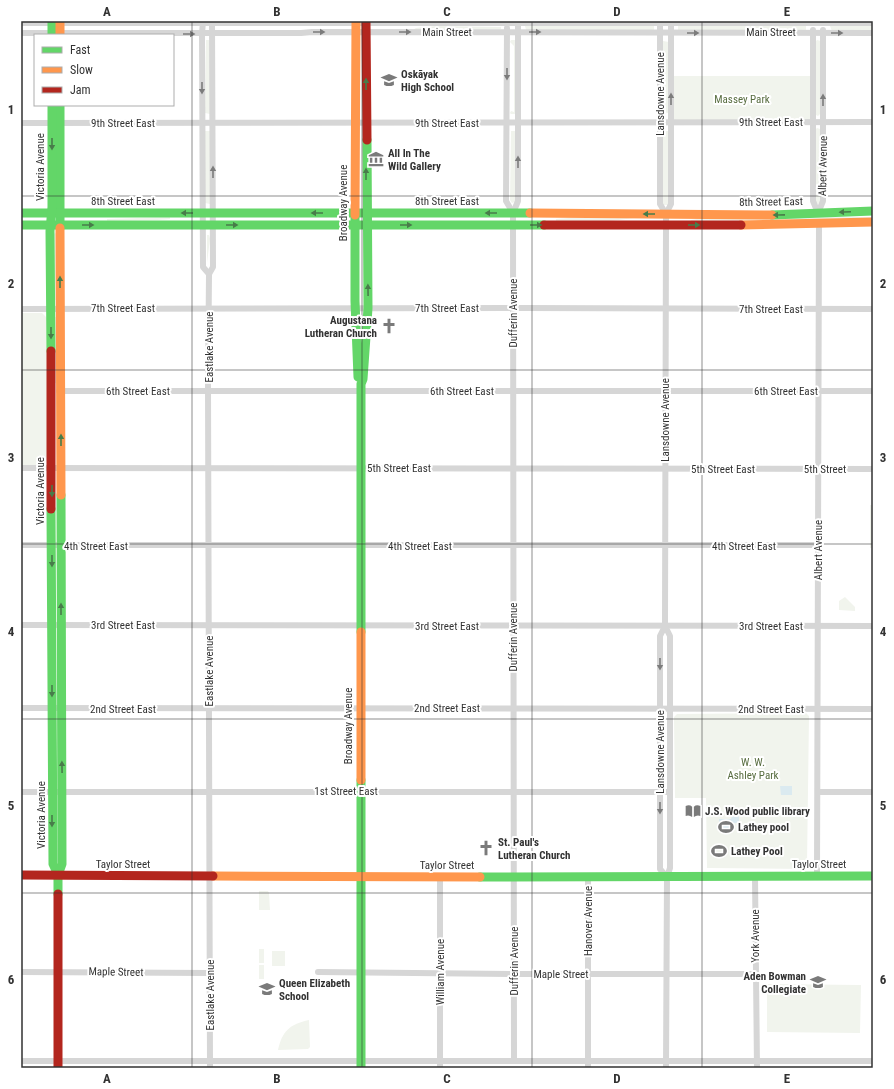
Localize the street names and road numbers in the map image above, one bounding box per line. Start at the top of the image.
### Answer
street label: Main Street [422,26,472,39]
street label: Main Street [746,26,796,39]
street label: Lansdowne Avenue [654,52,667,136]
street label: 9th Street East [739,116,803,129]
street label: 9th Street East [91,117,155,130]
street label: 9th Street East [415,117,479,130]
street label: Victoria Avenue [34,133,47,201]
street label: Albert Avenue [816,136,830,196]
street label: Broadway Avenue [337,165,350,241]
street label: 8th Street East [91,195,155,208]
street label: 8th Street East [415,195,479,208]
street label: 8th Street East [739,195,803,209]
street label: Dufferin Avenue [507,279,520,347]
street label: 7th Street East [91,302,155,315]
street label: 7th Street East [415,302,479,315]
street label: 7th Street East [739,303,803,316]
street label: Eastlake Avenue [203,311,216,383]
street label: Lansdowne Avenue [659,378,672,462]
street label: 6th Street East [106,385,170,398]
street label: 6th Street East [430,385,494,398]
street label: 6th Street East [754,385,818,398]
street label: Victoria Avenue [34,457,47,525]
street label: 5th Street East [367,462,431,475]
street label: 5th Street East [691,463,755,476]
street label: 5th Street [804,463,846,476]
street label: Albert Avenue [812,520,825,580]
street label: 4th Street East [64,540,128,553]
street label: 4th Street East [388,540,452,553]
street label: 4th Street East [712,540,776,553]
street label: Dufferin Avenue [507,603,520,671]
street label: 3rd Street East [91,619,155,632]
street label: 3rd Street East [415,620,479,633]
street label: 3rd Street East [739,620,803,633]
street label: Eastlake Avenue [203,635,216,707]
street label: Broadway Avenue [342,688,355,764]
street label: 2nd Street East [414,702,480,715]
street label: 2nd Street East [90,703,156,716]
street label: 2nd Street East [738,703,804,716]
street label: Lansdowne Avenue [654,710,667,794]
street label: Victoria Avenue [35,781,48,849]
street label: 1st Street East [314,785,378,798]
street label: Taylor Street [96,858,150,871]
street label: Taylor Street [792,858,846,871]
street label: Taylor Street [420,859,474,872]
street label: Hanover Avenue [582,886,595,956]
street label: York Avenue [749,909,762,963]
street label: Dufferin Avenue [508,927,521,995]
street label: William Avenue [434,939,447,1005]
street label: Eastlake Avenue [204,959,217,1031]
street label: Maple Street [88,965,144,979]
street label: Maple Street [534,968,588,981]

